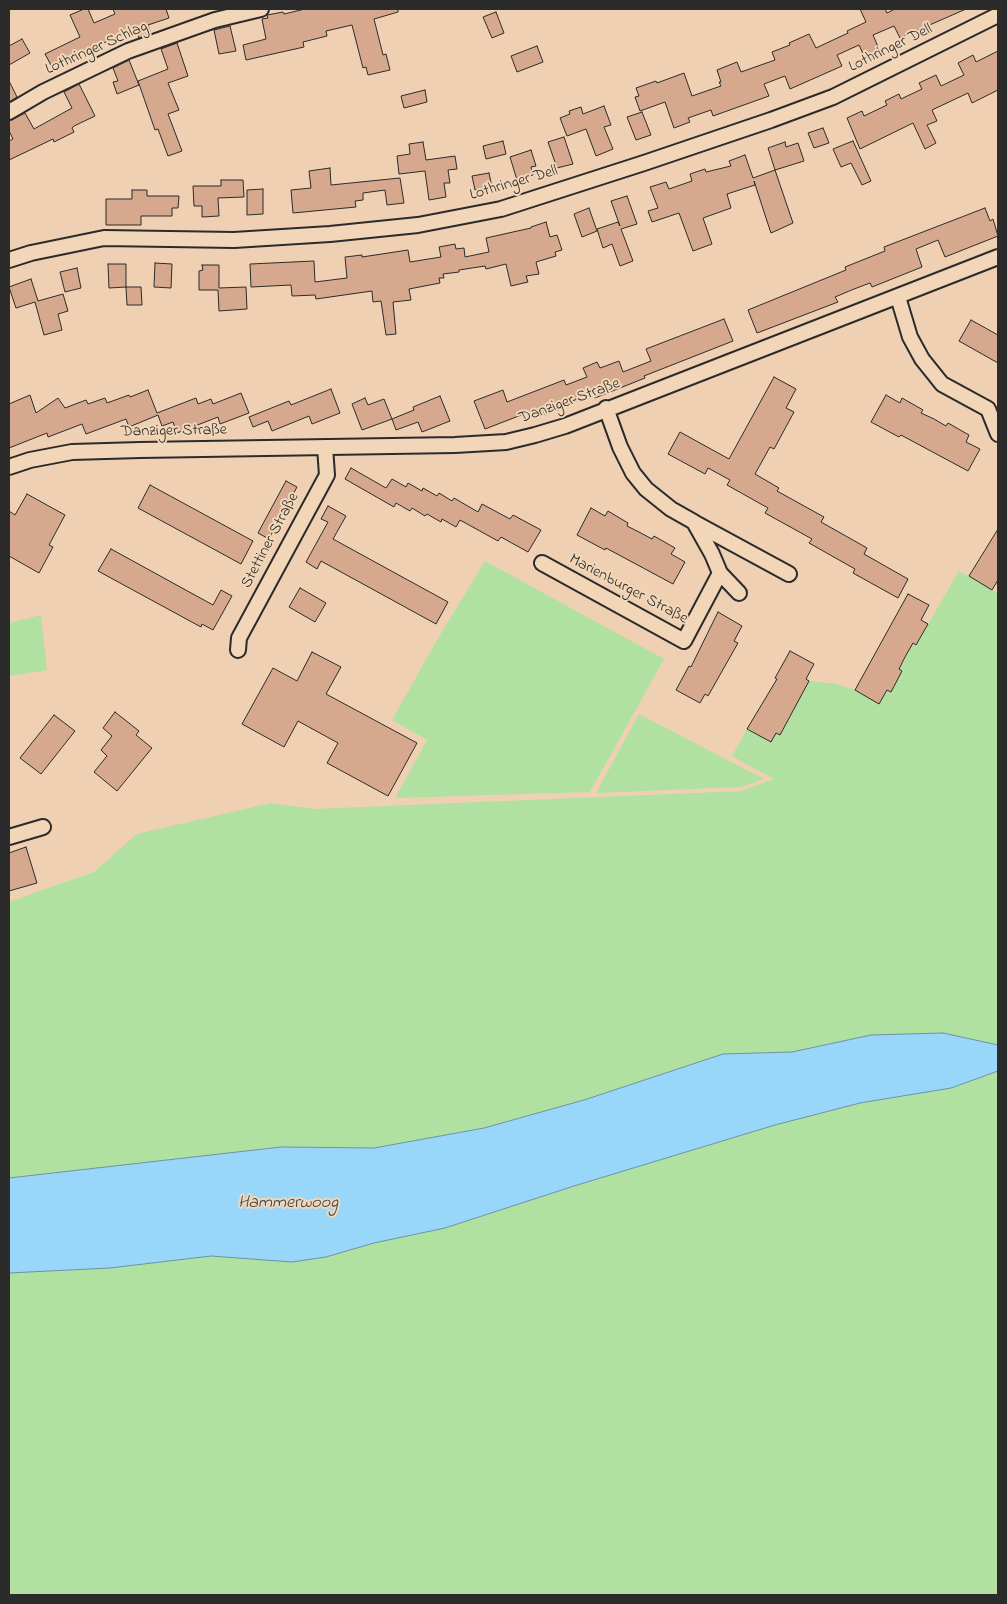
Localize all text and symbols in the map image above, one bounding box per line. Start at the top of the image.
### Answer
street label: Lothringer Schlag [43,18,151,80]
street label: Lothringer Dell [846,21,936,77]
street label: Lothringer Dell [468,162,560,206]
street label: Danziger Straße [517,375,623,429]
street label: Danziger Straße [121,421,227,443]
street label: Stettiner Straße [238,490,304,592]
street label: Marienburger Straße [565,551,691,629]
water label: Hammerwoog [238,1193,338,1215]

